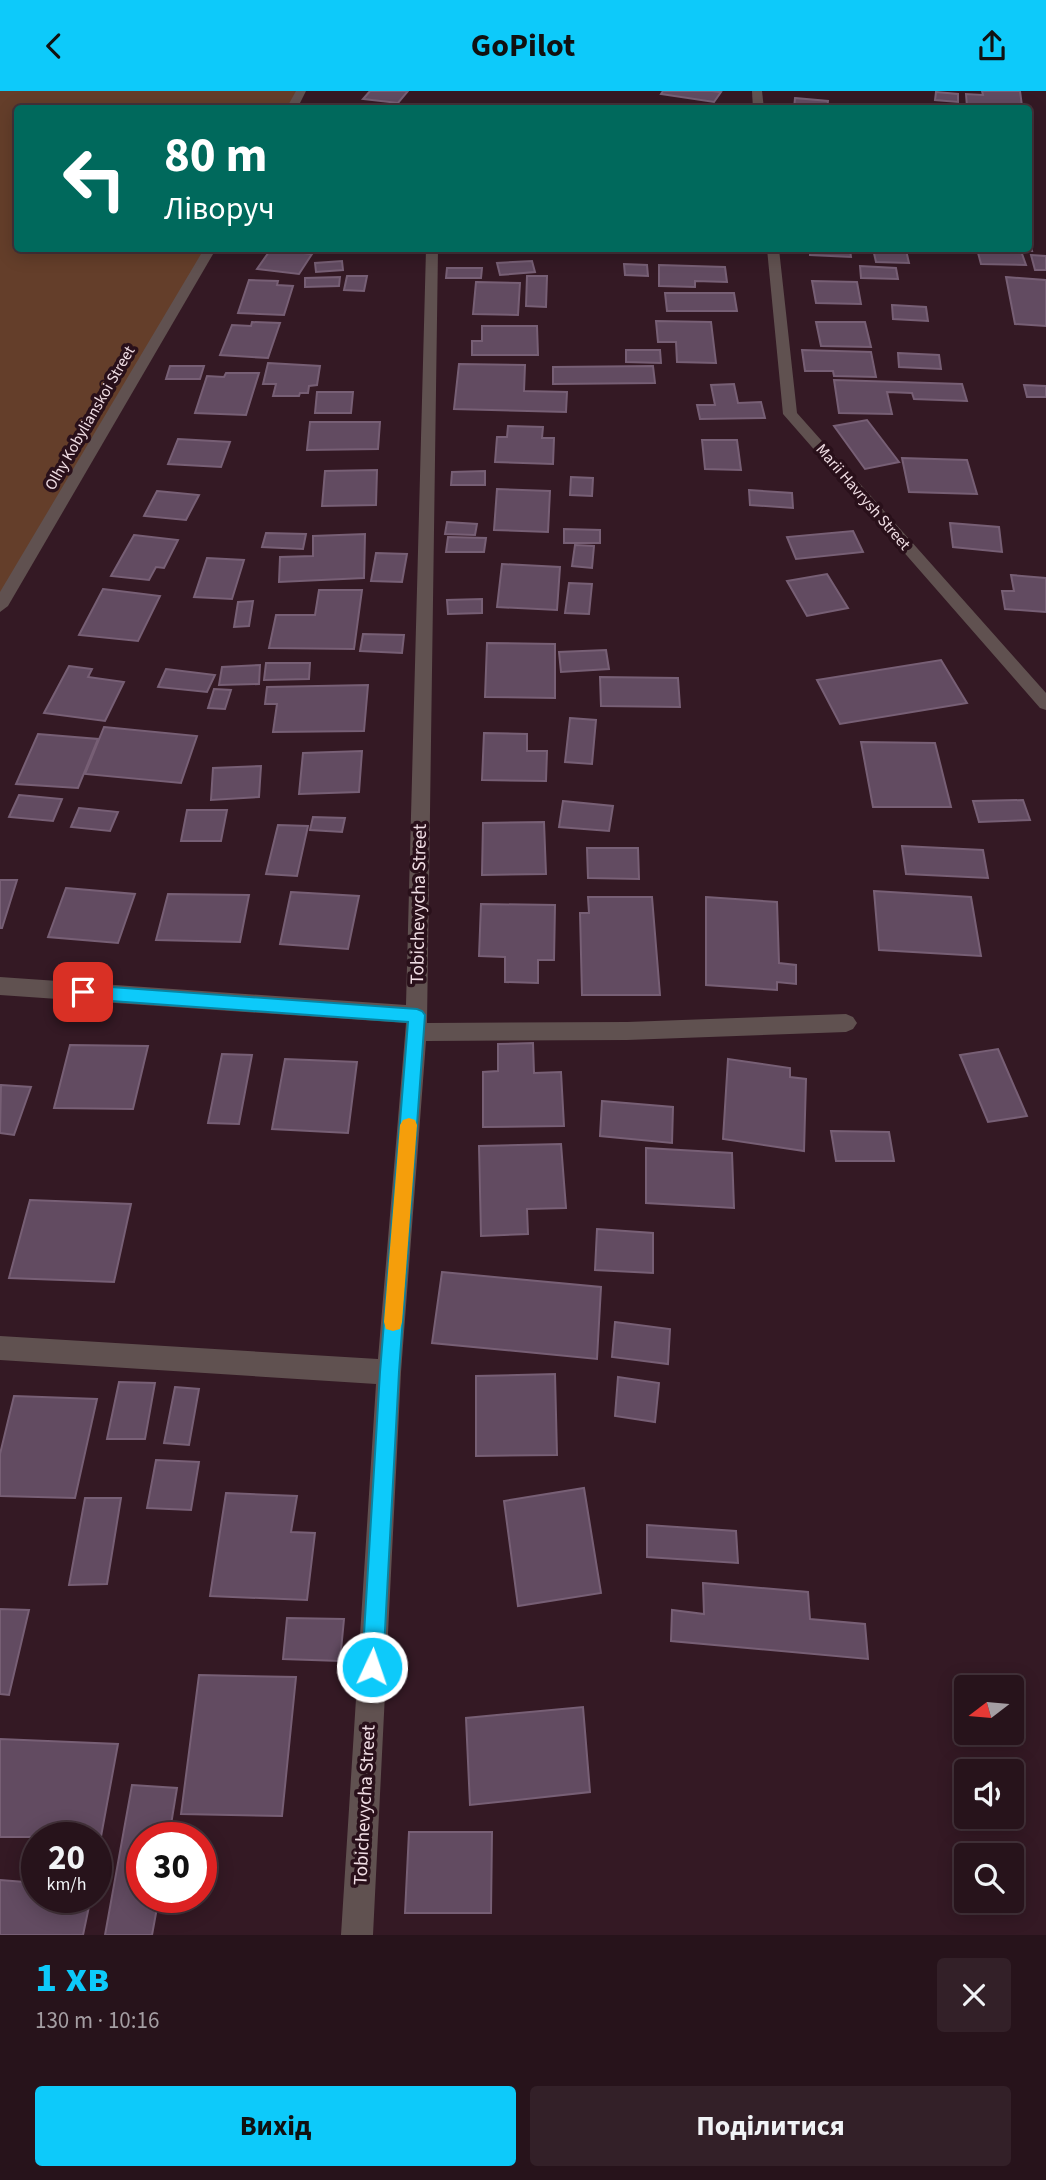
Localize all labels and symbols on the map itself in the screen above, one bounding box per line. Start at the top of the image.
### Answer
street label: Olhy Kobylianskoi Street [40,341,141,494]
street label: Marii Havrysh Street [811,439,916,555]
street label: Tobichevycha Street [404,823,434,985]
pin [53,962,113,1022]
position arrow [335,1630,409,1704]
north arrow [954,1675,1024,1745]
street label: Tobichevycha Street [347,1724,383,1886]
speed limit sign: 30 [126,1822,217,1913]

